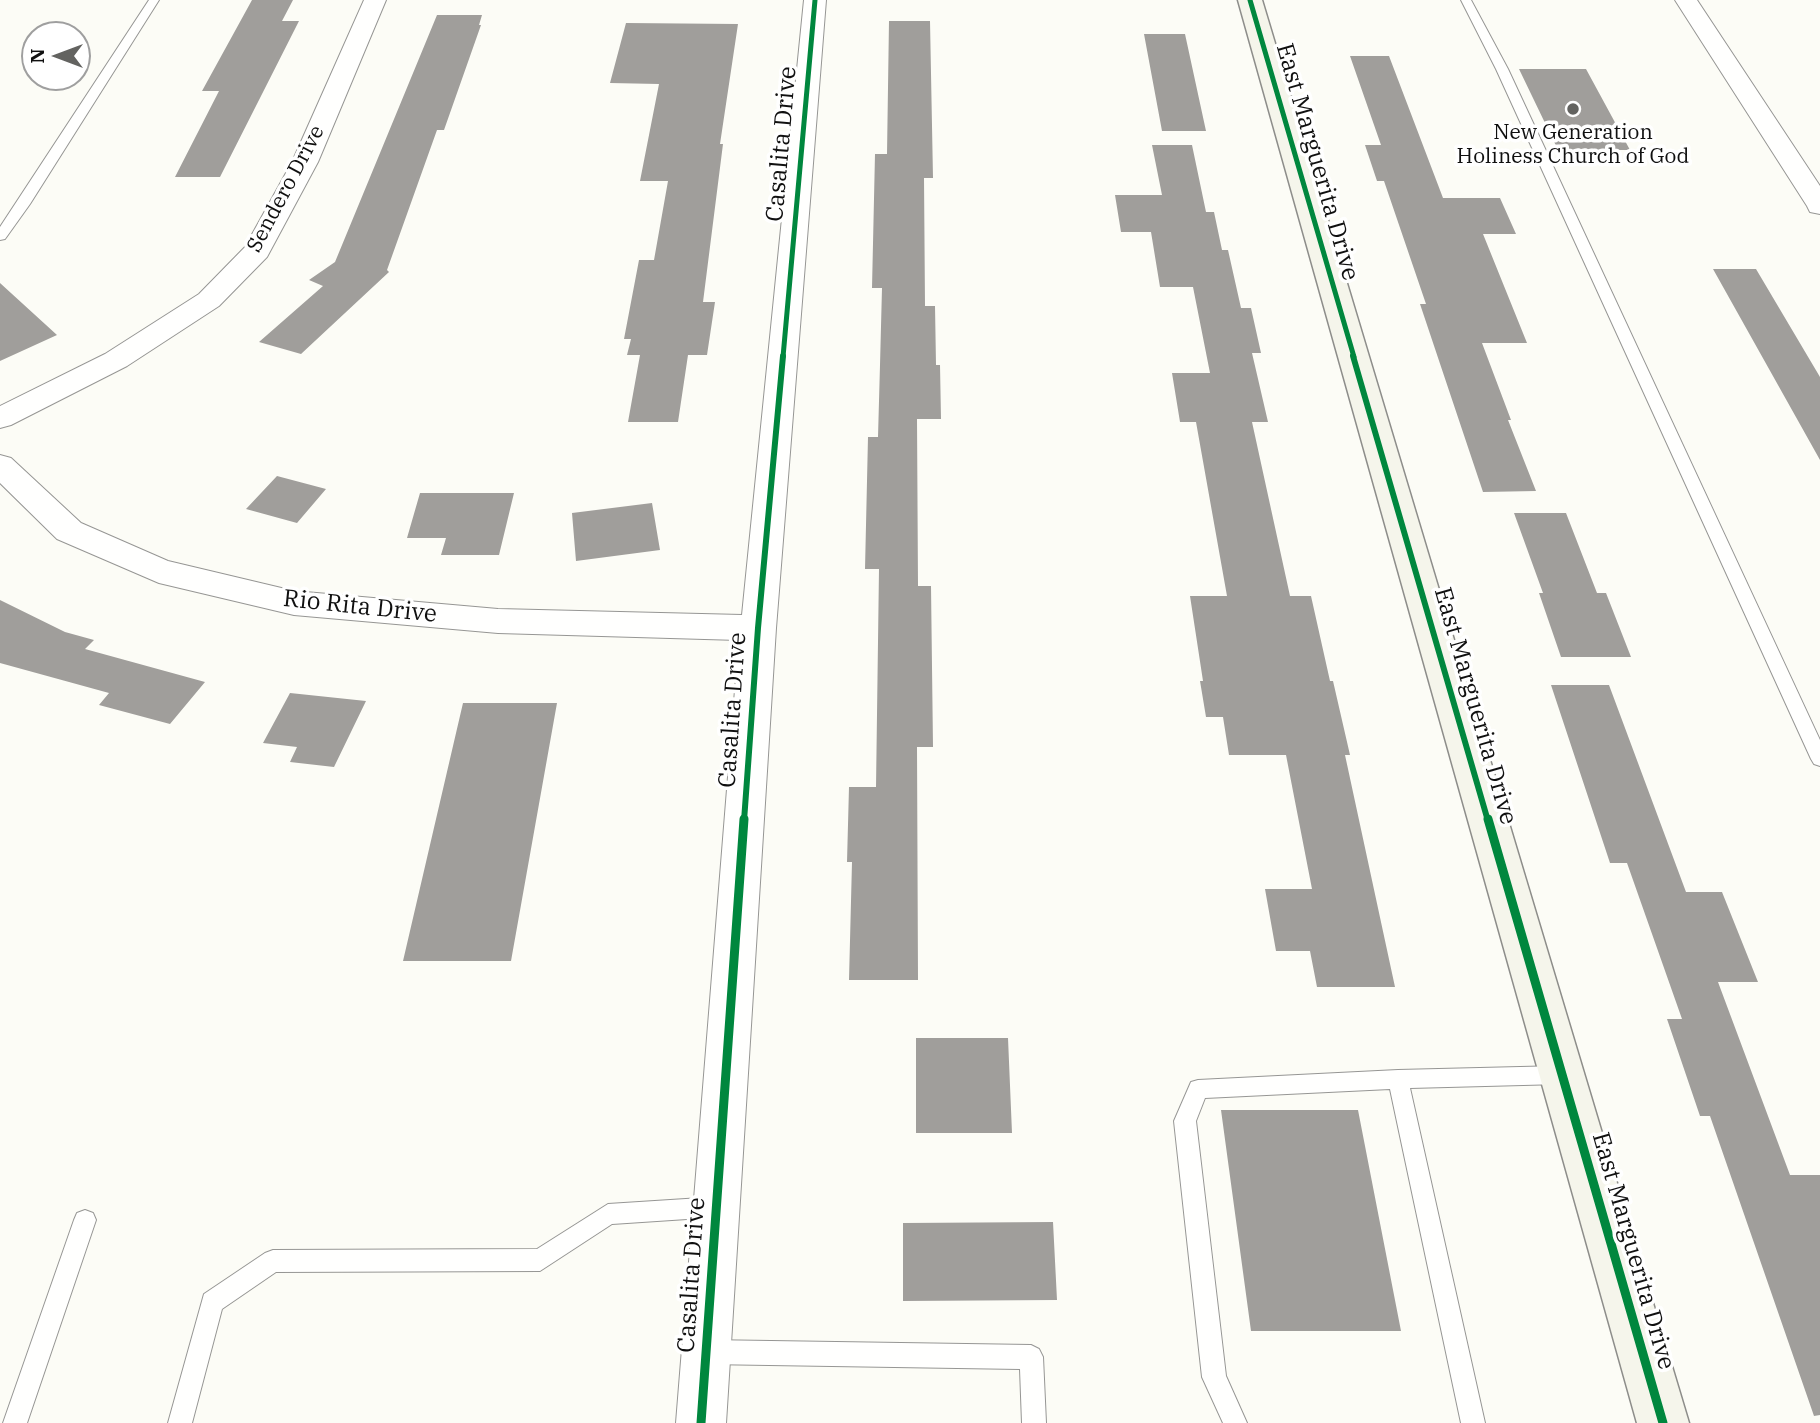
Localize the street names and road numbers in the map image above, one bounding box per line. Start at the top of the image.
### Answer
street label: East Marguerita Drive [1269,40,1365,284]
street label: Casalita Drive [761,65,803,223]
street label: Sendero Drive [242,121,330,257]
street label: East Marguerita Drive [1427,584,1523,828]
street label: Rio Rita Drive [282,585,438,629]
street label: Casalita Drive [713,631,753,789]
street label: East Marguerita Drive [1585,1129,1681,1373]
street label: Casalita Drive [672,1196,712,1354]

